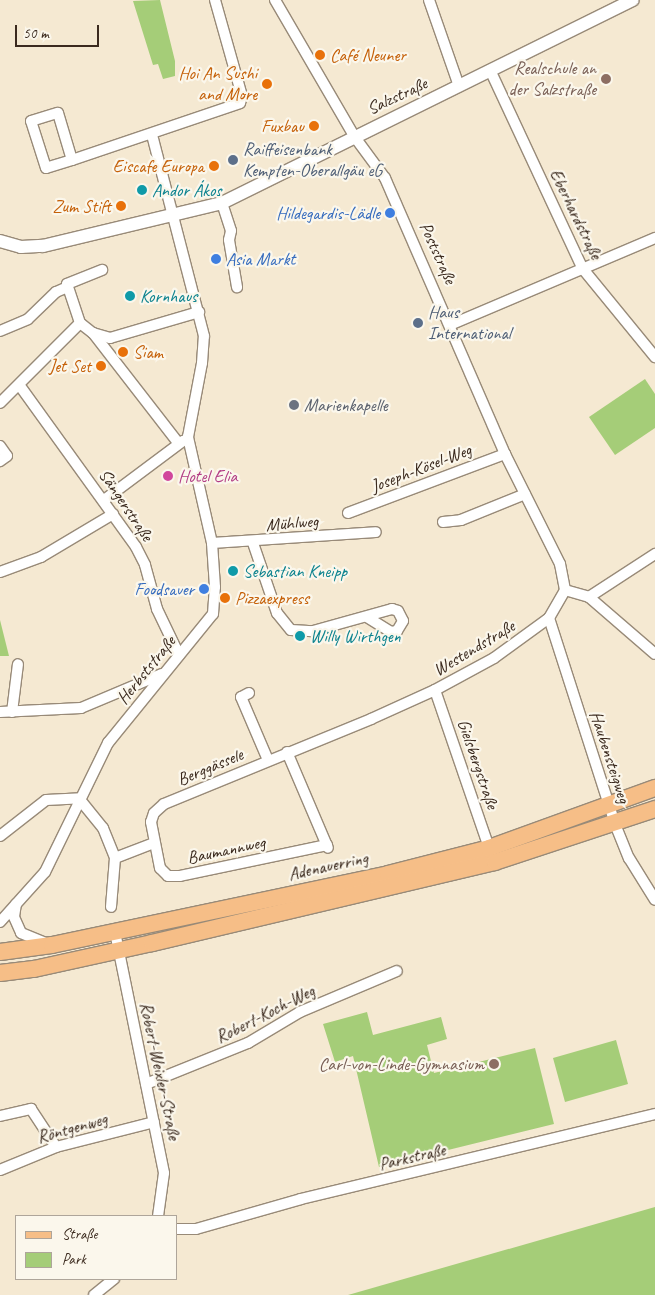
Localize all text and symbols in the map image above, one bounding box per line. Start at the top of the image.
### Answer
scale bar [18,15,101,47]
text: 50 m [23,24,49,43]
place label: Café Neuner [330,44,406,66]
marker: Café Neuner [314,49,326,61]
place label: Realschule an der Salzstraße [508,58,596,100]
place label: Hoi An Sushi and More [179,63,257,106]
street label: Salzstraße [363,73,431,119]
marker: Realschule an der Salzstraße [600,73,612,85]
marker: Hoi An Sushi and More [261,78,273,90]
place label: Fuxbau [261,115,304,137]
marker: Fuxbau [308,120,320,132]
place label: Raiffeisenbank Kempten-Oberallgäu eG [243,139,382,182]
marker: Raiffeisenbank Kempten-Oberallgäu eG [227,154,239,166]
place label: Eiscafe Europa [113,155,204,177]
marker: Eiscafe Europa [208,160,220,172]
street label: Eberhardstraße [545,165,607,263]
place label: Andor Ákos [152,179,221,201]
marker: Andor Ákos [136,184,148,196]
place label: Zum Stift [52,195,111,217]
marker: Zum Stift [115,200,127,212]
place label: Hildegardis-Lädle [276,202,380,224]
marker: Hildegardis-Lädle [384,207,396,219]
street label: Poststraße [415,219,461,287]
place label: Asia Markt [226,248,296,270]
marker: Asia Markt [210,253,222,265]
place label: Kornhaus [140,285,197,307]
marker: Kornhaus [124,290,136,302]
place label: Haus International [428,302,511,344]
marker: Haus International [412,317,424,329]
place label: Siam [133,341,163,363]
marker: Siam [117,346,129,358]
place label: Jet Set [49,355,91,377]
marker: Jet Set [95,360,107,372]
place label: Marienkapelle [304,394,388,416]
marker: Marienkapelle [288,399,300,411]
street label: Joseph-Kösel-Weg [368,439,474,497]
street label: Sängerstraße [94,465,158,545]
place label: Hotel Elia [178,465,237,487]
marker: Hotel Elia [162,470,174,482]
street label: Mühlweg [265,510,319,536]
place label: Sebastian Kneipp [243,560,347,582]
marker: Sebastian Kneipp [227,565,239,577]
place label: Foodsaver [135,578,194,600]
marker: Foodsaver [198,583,210,595]
place label: Pizzaexpress [235,587,309,609]
marker: Pizzaexpress [219,592,231,604]
street label: Westendstraße [429,615,519,681]
place label: Willy Wirthgen [310,625,401,647]
marker: Willy Wirthgen [294,630,306,642]
street label: Herbststraße [112,631,180,709]
street label: Haubensteigweg [585,708,635,806]
street label: Gielsbergstraße [453,716,503,812]
street label: Berggässele [174,744,246,790]
street label: Baumannweg [185,831,267,869]
street label: Adenauerring [286,847,370,885]
street label: Robert-Koch-Weg [212,980,318,1048]
street label: Robert-Weixler-Straße [135,1000,185,1142]
place label: Carl-von-Linde-Gymnasium [319,1053,484,1075]
marker: Carl-von-Linde-Gymnasium [488,1058,500,1070]
street label: Röntgenweg [34,1108,110,1148]
street label: Parkstraße [377,1139,447,1175]
legend [15,1215,178,1280]
text: Straße [62,1225,97,1244]
text: Park [62,1250,86,1269]

